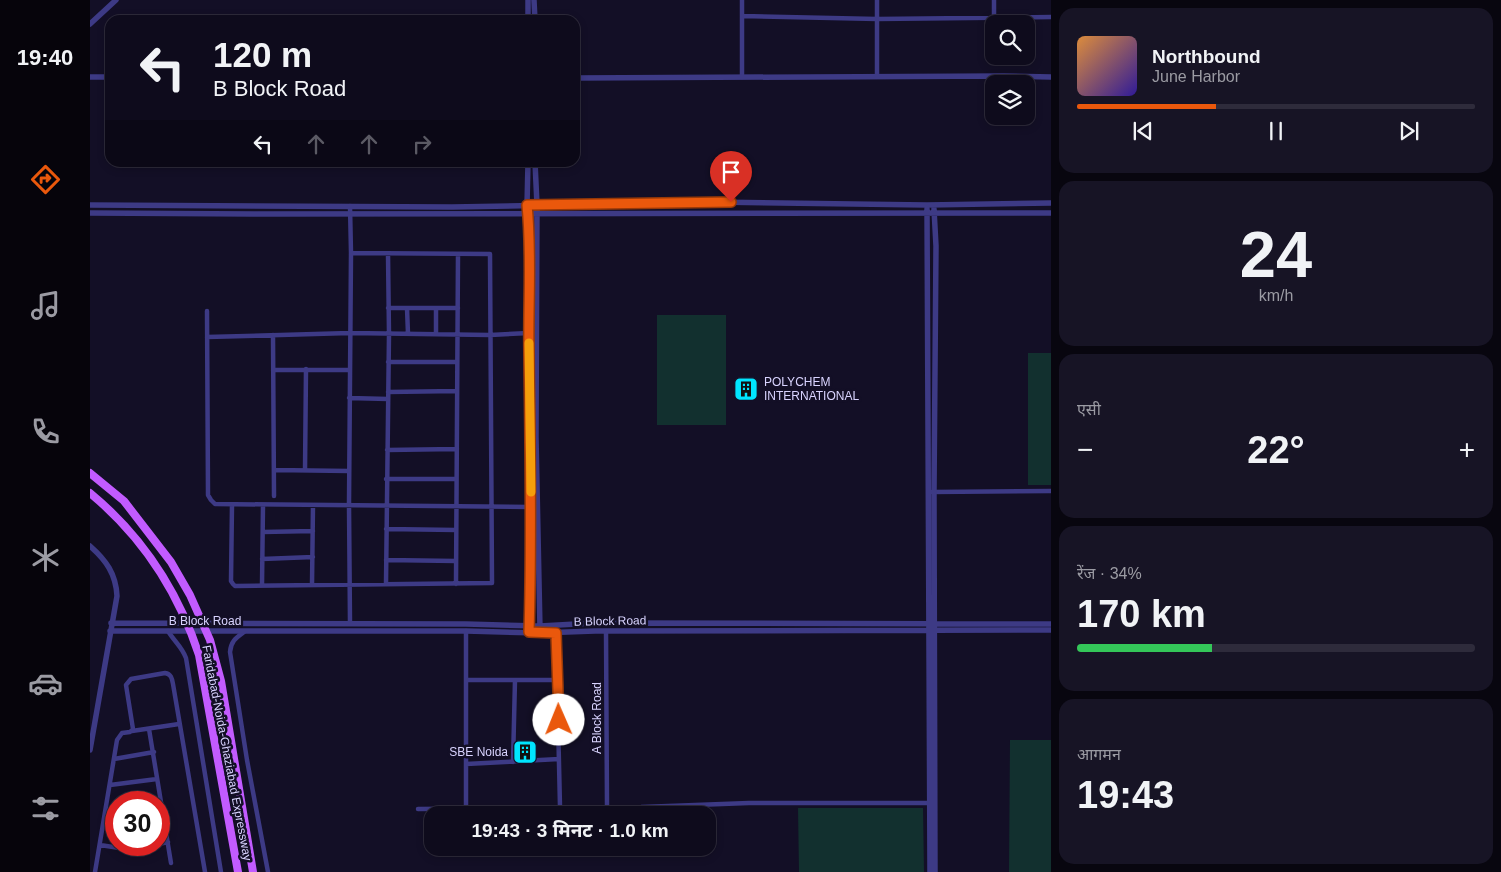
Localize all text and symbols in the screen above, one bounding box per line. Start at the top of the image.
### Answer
map controls [985,15,1035,125]
button: search [985,15,1035,65]
icon: left [130,35,195,100]
text: 120 m [213,35,312,74]
text: 19:40 [17,45,73,70]
text: Northbound [1152,46,1261,67]
text: June Harbor [1152,68,1240,85]
button: layers [985,75,1035,125]
text: B Block Road [213,76,346,101]
icon: previous [1129,117,1157,145]
icon: pause [1262,117,1290,145]
icon: next [1395,117,1423,145]
icon: left [249,130,277,158]
icon: ahead [302,130,330,158]
icon: ahead [355,130,383,158]
icon: right [408,130,436,158]
pin [710,151,752,202]
icon: arrive [717,158,745,186]
icon: directions [28,162,63,197]
text: 24 [1240,218,1312,291]
text: km/h [1259,287,1293,304]
icon: music [28,288,63,323]
place label: POLYCHEM INTERNATIONAL [764,375,859,403]
building icon: POLYCHEM INTERNATIONAL [733,376,759,402]
text: एसी [1077,401,1101,418]
icon: phone [28,414,63,449]
text: 22° [1247,429,1305,471]
text: − [1077,434,1093,465]
text: + [1459,434,1475,465]
icon: climate [28,540,63,575]
text: रेंज · 34% [1077,565,1142,582]
text: 170 km [1077,593,1206,635]
street label: B Block Road [574,613,646,629]
street label: B Block Road [169,614,241,628]
street label: Faridabad-Noida-Ghaziabad Expressway [199,644,255,862]
icon: car [28,666,63,701]
street label: A Block Road [590,682,604,754]
position arrow [532,693,584,745]
building icon: SBE Noida [512,739,538,765]
place label: SBE Noida [449,745,508,759]
text: आगमन [1077,746,1121,763]
text: 19:43 [1077,774,1174,816]
icon: filters [28,791,63,826]
speed limit sign: 30 [105,791,170,856]
text: 19:43 · 3 मिनट · 1.0 km [471,820,669,841]

